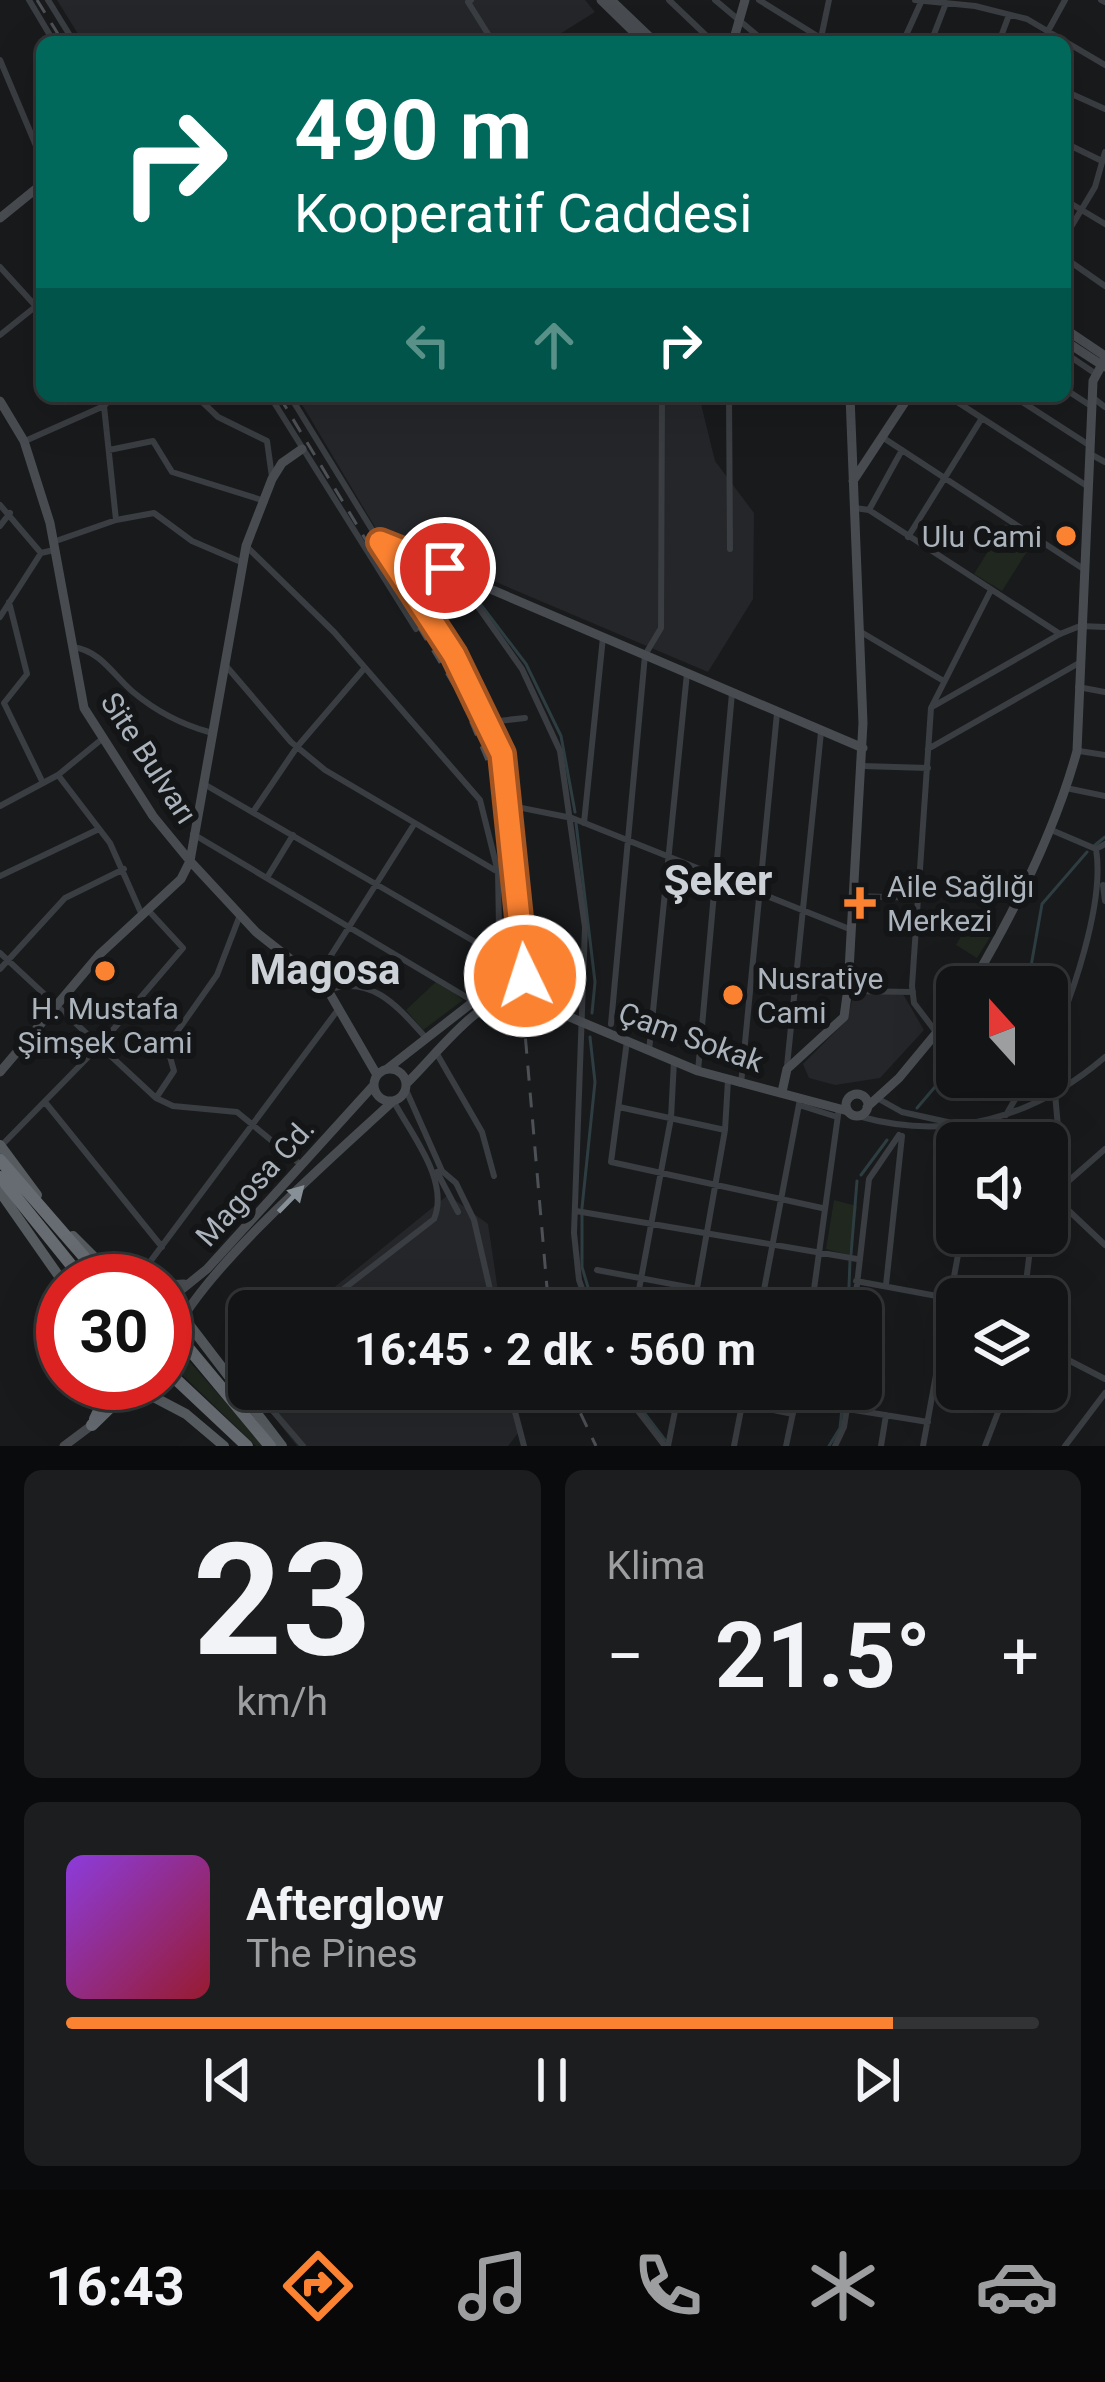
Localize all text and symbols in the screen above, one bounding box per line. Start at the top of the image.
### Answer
text: 490 m [294,81,532,180]
icon: right [96,84,252,240]
text: Kooperatif Caddesi [294,182,752,245]
icon: left [395,312,461,378]
icon: ahead [521,312,587,378]
icon: right [647,312,713,378]
pin [394,517,496,619]
place label: Ulu Cami [922,519,1042,554]
marker: Ulu Cami [1053,523,1079,549]
icon: arrive [412,535,478,601]
street label: Site Bulvarı [94,686,204,830]
district label: Şeker [664,856,772,905]
place label: Aile Sağlığı Merkezi [887,869,1034,938]
marker: Aile Sağlığı Merkezi [844,887,876,919]
position arrow [462,913,588,1039]
district label: Magosa [250,945,401,994]
marker: H. Mustafa Şimşek Cami [92,958,118,984]
place label: Nusratiye Cami [757,961,883,1030]
north arrow [936,966,1068,1098]
map controls [936,966,1068,1410]
marker: Nusratiye Cami [720,982,746,1008]
place label: H. Mustafa Şimşek Cami [18,991,192,1060]
street label: Çam Sokak [614,995,769,1080]
street label: Magosa Cd. [188,1111,322,1253]
button: sound [936,1122,1068,1254]
one-way arrow [277,1185,305,1214]
speed limit sign: 30 [36,1254,192,1410]
button: layers [936,1278,1068,1410]
text: 16:45 · 2 dk · 560 m [354,1323,756,1376]
text: 23 [193,1509,372,1692]
text: Klima [607,1543,705,1589]
text: 21.5° [715,1604,931,1709]
text: − [607,1618,644,1695]
text: + [1002,1618,1039,1695]
text: km/h [236,1679,328,1725]
text: Afterglow [246,1878,444,1931]
text: The Pines [246,1931,418,1977]
icon: previous [195,2047,261,2113]
icon: pause [519,2047,585,2113]
icon: next [844,2047,910,2113]
icon: directions [276,2244,360,2328]
icon: music [451,2244,535,2328]
icon: phone [626,2244,710,2328]
icon: climate [801,2244,885,2328]
icon: car [975,2244,1059,2328]
text: 16:43 [45,2255,185,2318]

